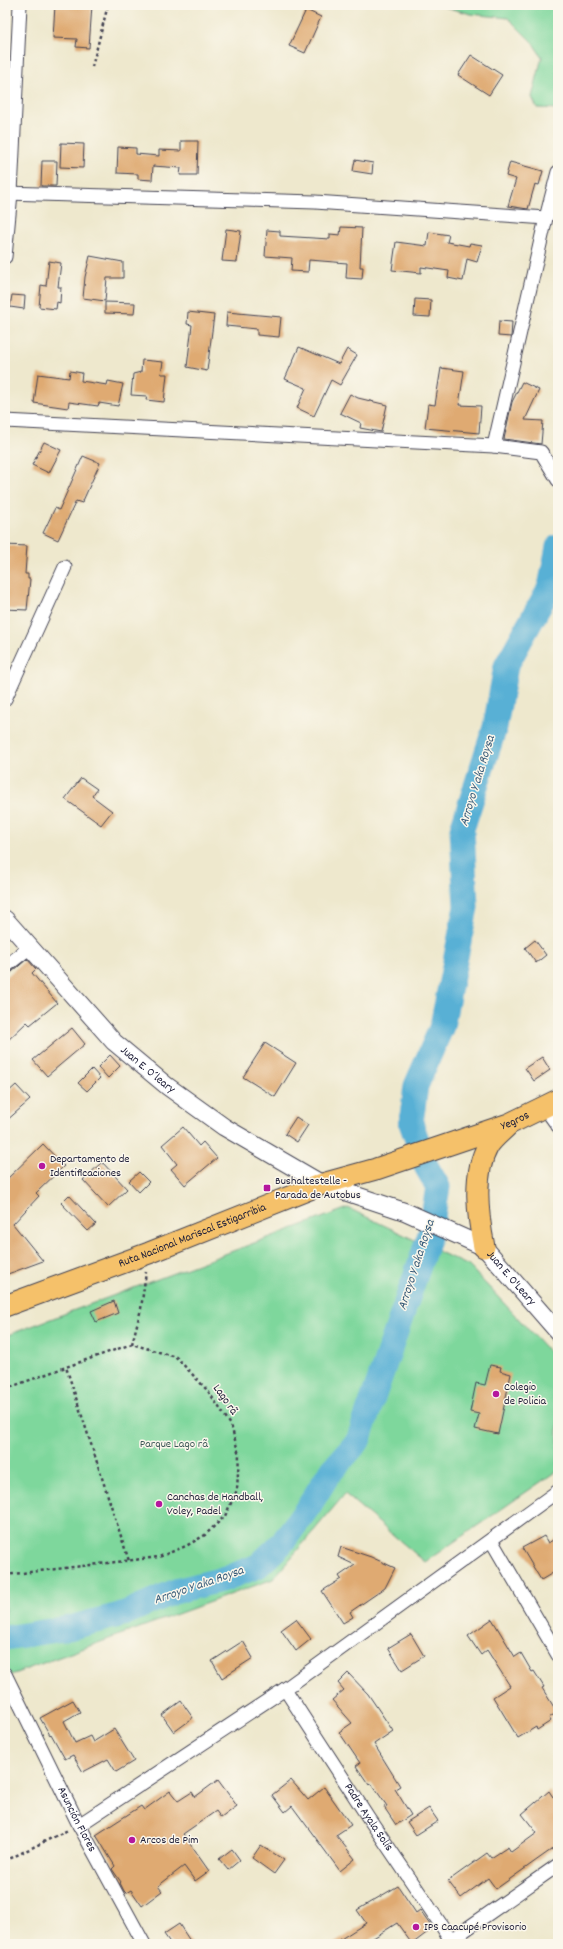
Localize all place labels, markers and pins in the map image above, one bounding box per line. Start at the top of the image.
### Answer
place label: Departamento de Identificaciones [50,1151,130,1182]
marker: Departamento de Identificaciones [37,1161,47,1171]
place label: Bushaltestelle - Parada de Autobus [275,1173,361,1204]
marker: Bushaltestelle - Parada de Autobus [262,1183,272,1193]
place label: Colegio de Policia [504,1379,547,1410]
marker: Colegio de Policia [491,1389,501,1399]
place label: Canchas de Handball, Voley, Padel [167,1489,263,1520]
marker: Canchas de Handball, Voley, Padel [154,1499,164,1509]
place label: Arcos de Pim [140,1832,199,1849]
marker: Arcos de Pim [127,1835,137,1845]
place label: IPS Caacupé Provisorio [424,1919,527,1936]
marker: IPS Caacupé Provisorio [411,1922,421,1932]

